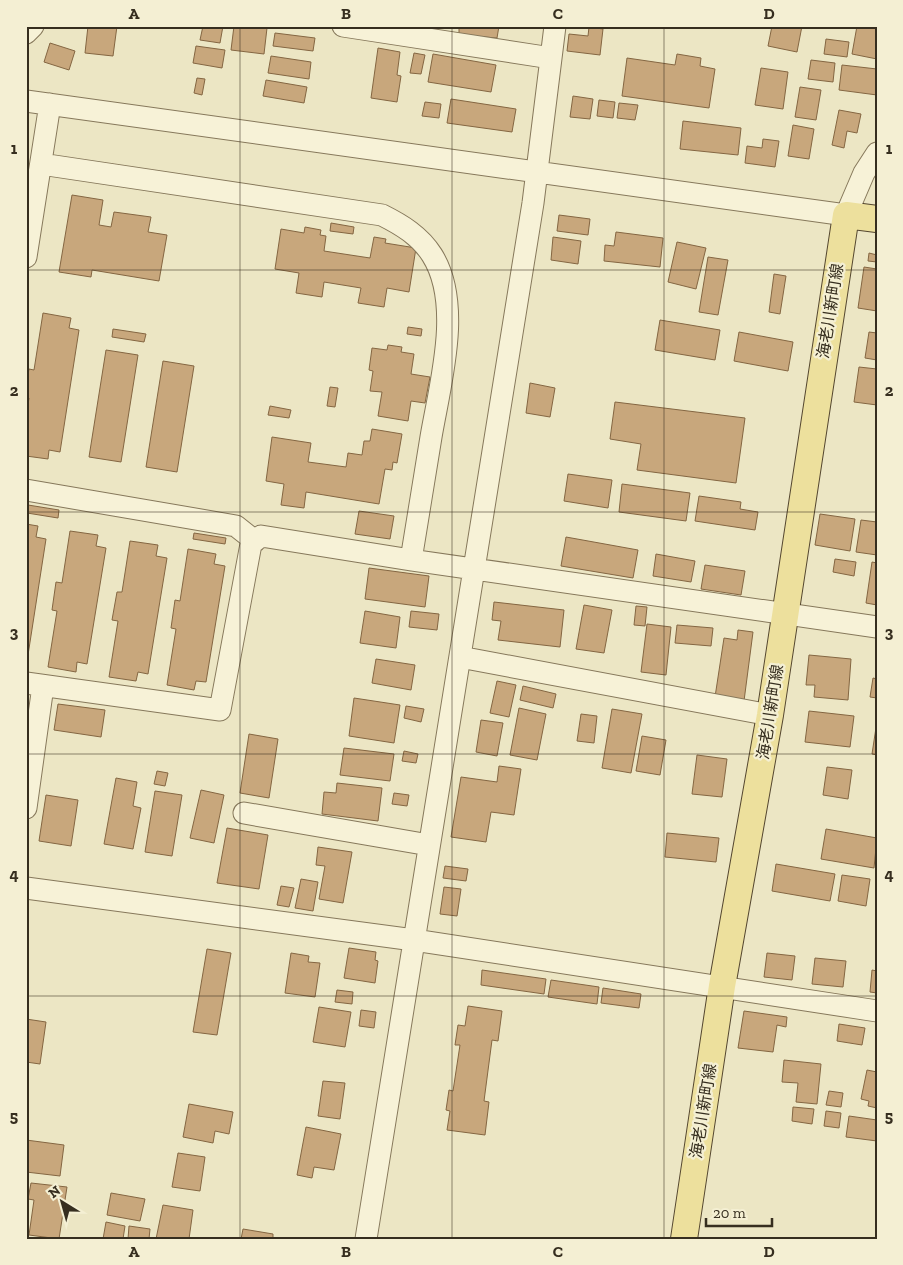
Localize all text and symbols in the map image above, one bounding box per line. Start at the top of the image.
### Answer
text: A [129,4,140,23]
text: B [341,4,351,23]
text: C [553,4,563,23]
text: D [763,4,775,23]
text: 1 [11,139,18,158]
text: 1 [886,139,893,158]
street label: 海老川新町線 [813,262,847,360]
text: 2 [10,381,19,400]
text: 2 [885,381,894,400]
text: 3 [10,623,19,642]
text: 3 [885,623,894,642]
street label: 海老川新町線 [753,663,787,761]
text: 4 [9,865,19,884]
text: 4 [884,865,894,884]
street label: 海老川新町線 [686,1062,720,1160]
text: 5 [10,1107,18,1126]
text: 5 [885,1107,893,1126]
north arrow [38,1178,88,1228]
text: N [45,1182,64,1202]
scale bar [706,1195,772,1227]
text: 20 m [713,1204,746,1222]
text: A [129,1242,140,1261]
text: B [341,1242,351,1261]
text: C [553,1242,563,1261]
text: D [763,1242,775,1261]

